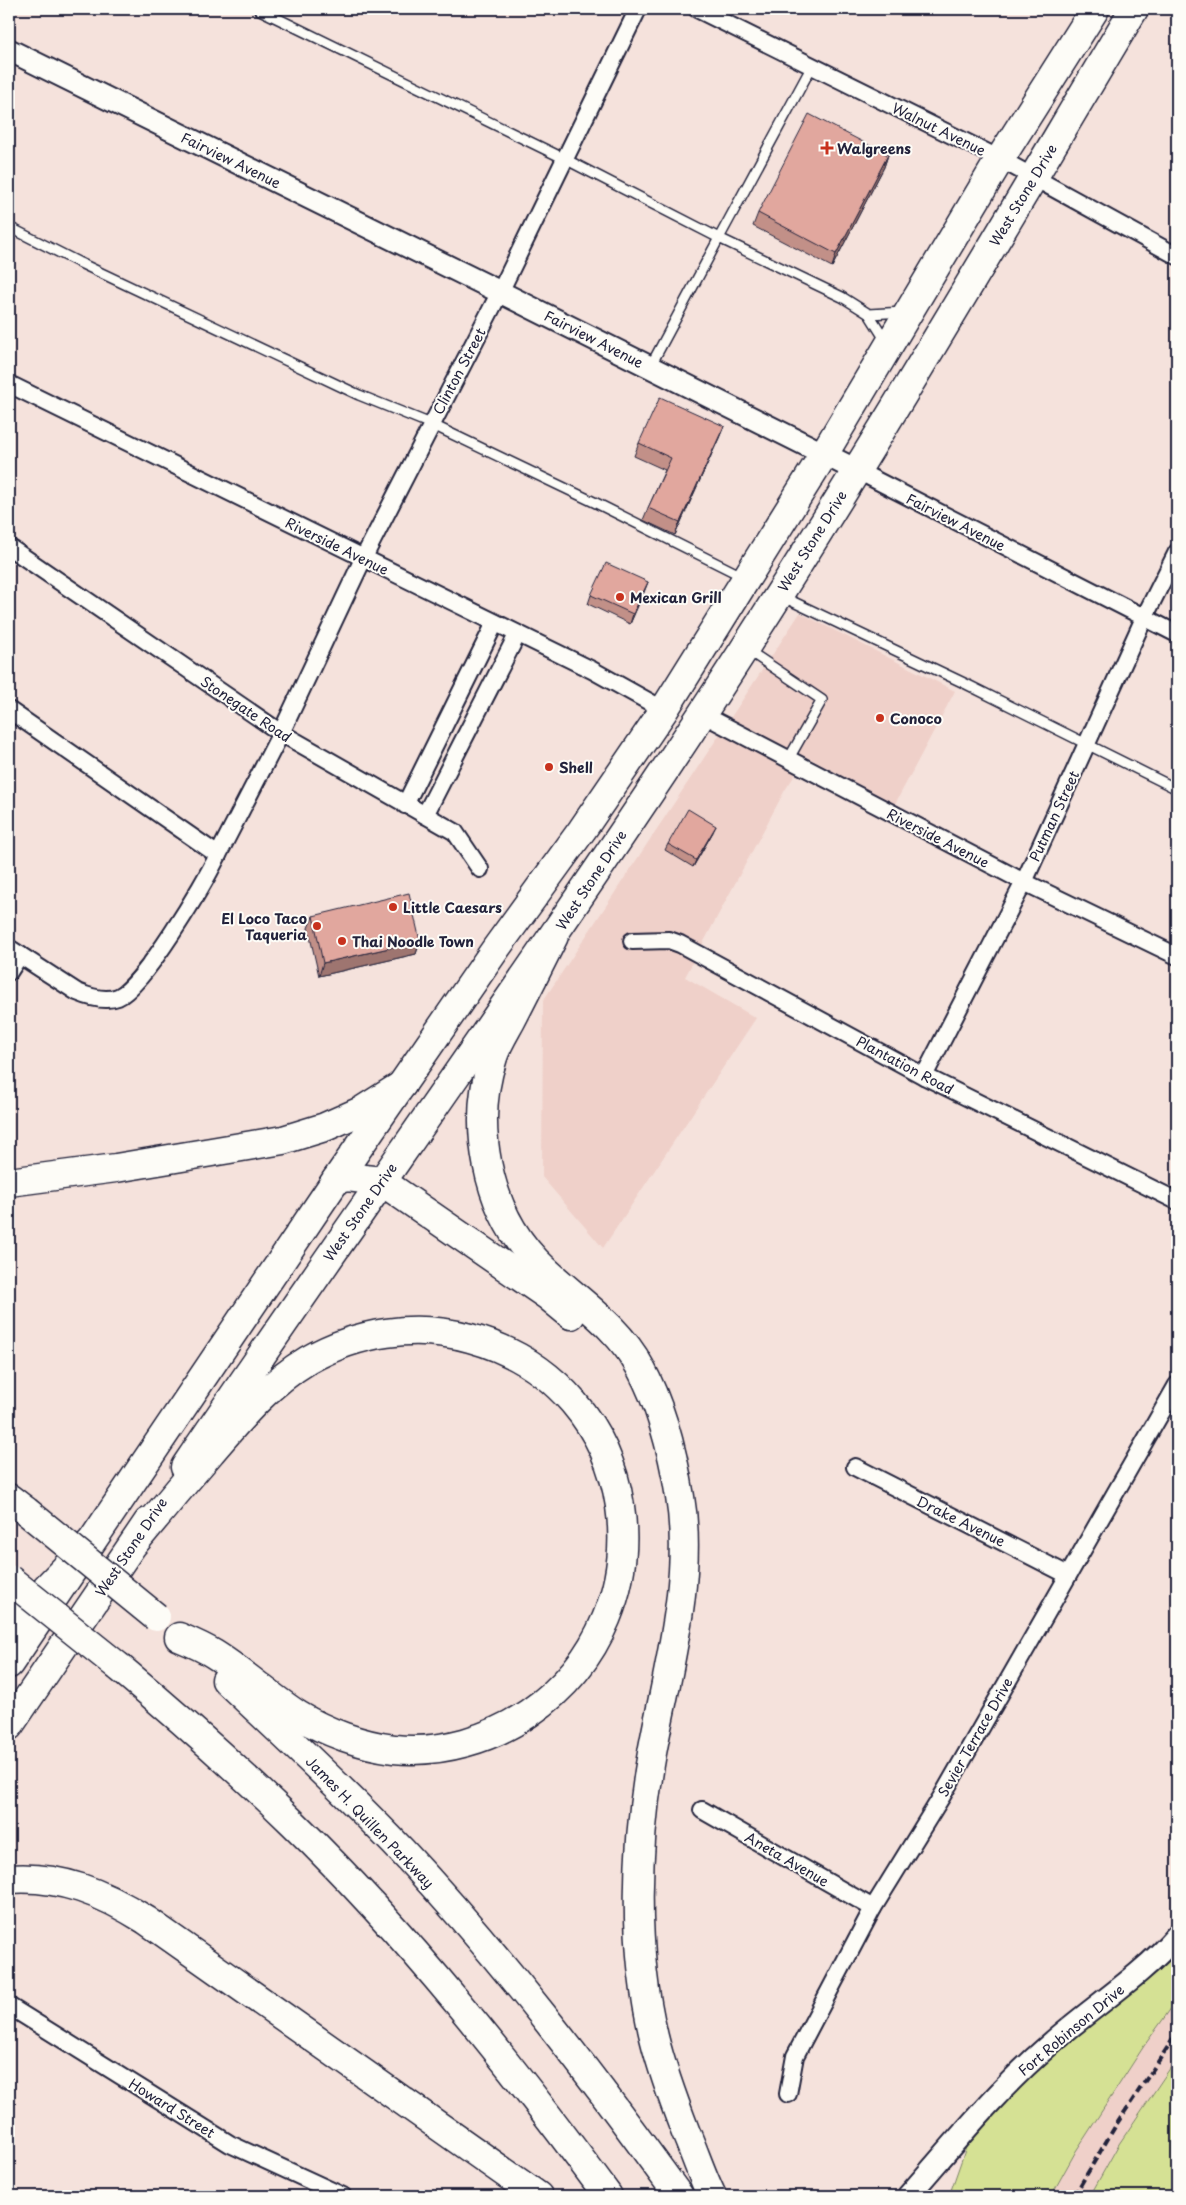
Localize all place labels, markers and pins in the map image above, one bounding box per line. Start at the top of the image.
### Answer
place label: Walgreens [837,138,911,159]
marker: Walgreens [821,142,833,154]
place label: Mexican Grill [630,587,722,608]
marker: Mexican Grill [614,591,626,603]
place label: Conoco [890,708,942,729]
marker: Conoco [874,712,886,724]
place label: Shell [559,757,593,778]
marker: Shell [543,761,555,773]
place label: Little Caesars [403,897,502,918]
marker: Little Caesars [387,901,399,913]
place label: El Loco Taco Taqueria [221,908,307,945]
marker: El Loco Taco Taqueria [311,920,323,932]
place label: Thai Noodle Town [352,931,474,952]
marker: Thai Noodle Town [336,935,348,947]

